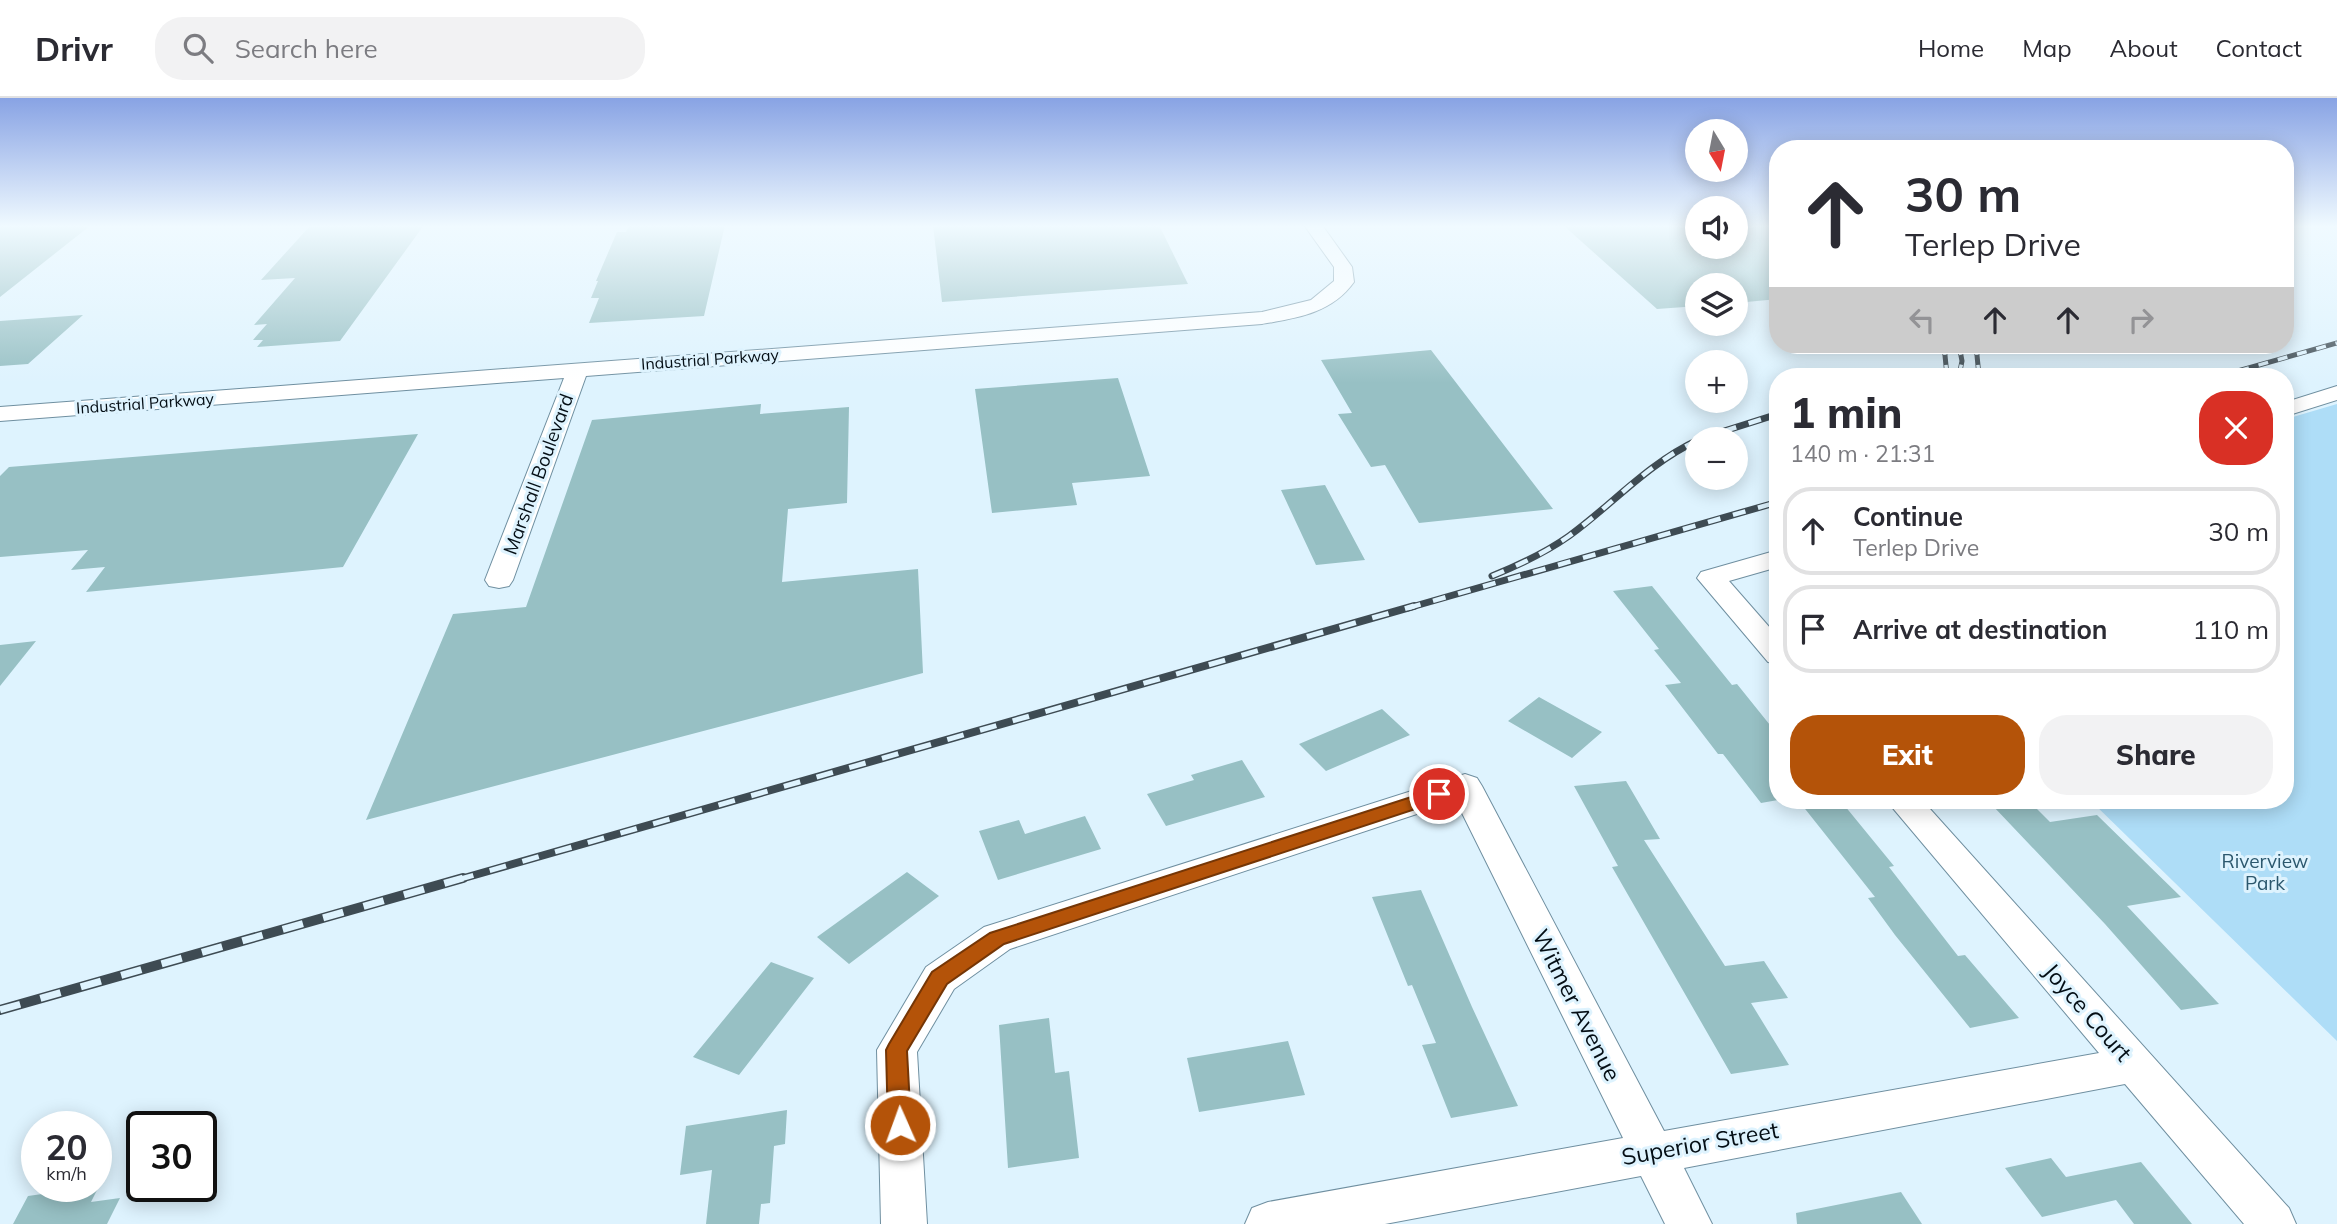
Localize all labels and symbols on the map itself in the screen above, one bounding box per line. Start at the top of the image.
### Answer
north arrow [1685,119,1748,182]
street label: Industrial Parkway [640,344,780,374]
street label: Industrial Parkway [75,388,215,418]
street label: Marshall Boulevard [498,390,578,558]
pin [1409,764,1469,824]
park label: Riverview Park [2222,849,2308,895]
street label: Witmer Avenue [1526,924,1628,1086]
street label: Joyce Court [2037,957,2139,1067]
position arrow [863,1088,937,1162]
speed limit sign: 30 [126,1111,217,1202]
street label: Superior Street [1619,1115,1781,1171]

